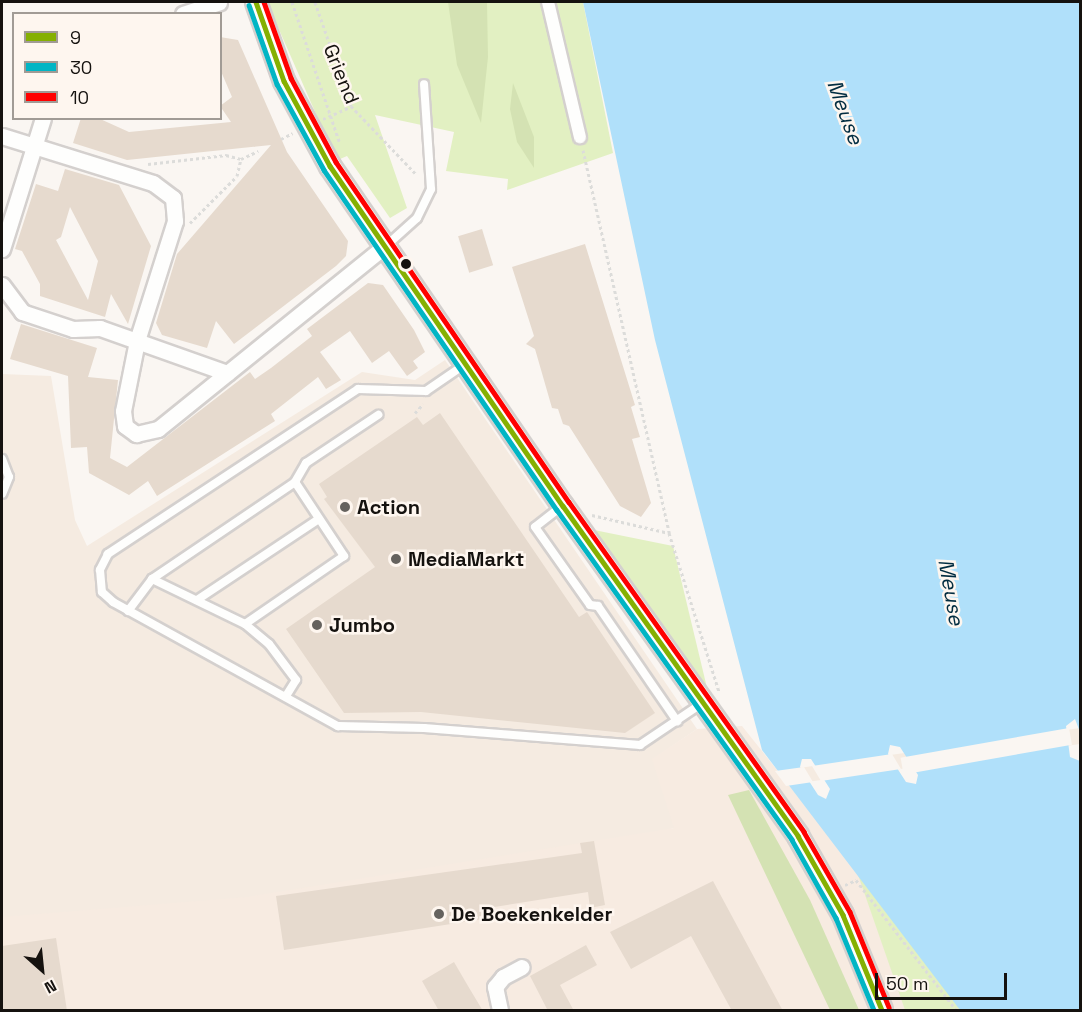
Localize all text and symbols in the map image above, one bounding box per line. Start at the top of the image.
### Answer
legend [12,12,222,120]
text: 9 [70,26,81,49]
street label: Griend [318,40,364,108]
text: 30 [70,56,92,79]
water label: Meuse [822,76,868,148]
text: 10 [70,86,89,109]
unlabelled marker [400,258,412,270]
place label: Action [357,495,420,519]
marker: Action [338,500,352,514]
place label: MediaMarkt [408,547,524,571]
marker: MediaMarkt [389,552,403,566]
water label: Meuse [933,557,969,627]
place label: Jumbo [329,613,395,637]
marker: Jumbo [310,618,324,632]
place label: De Boekenkelder [451,902,612,926]
marker: De Boekenkelder [432,907,446,921]
north arrow [12,940,72,1000]
scale bar [878,961,1010,999]
text: 50 m [886,972,928,995]
text: N [41,975,60,998]

